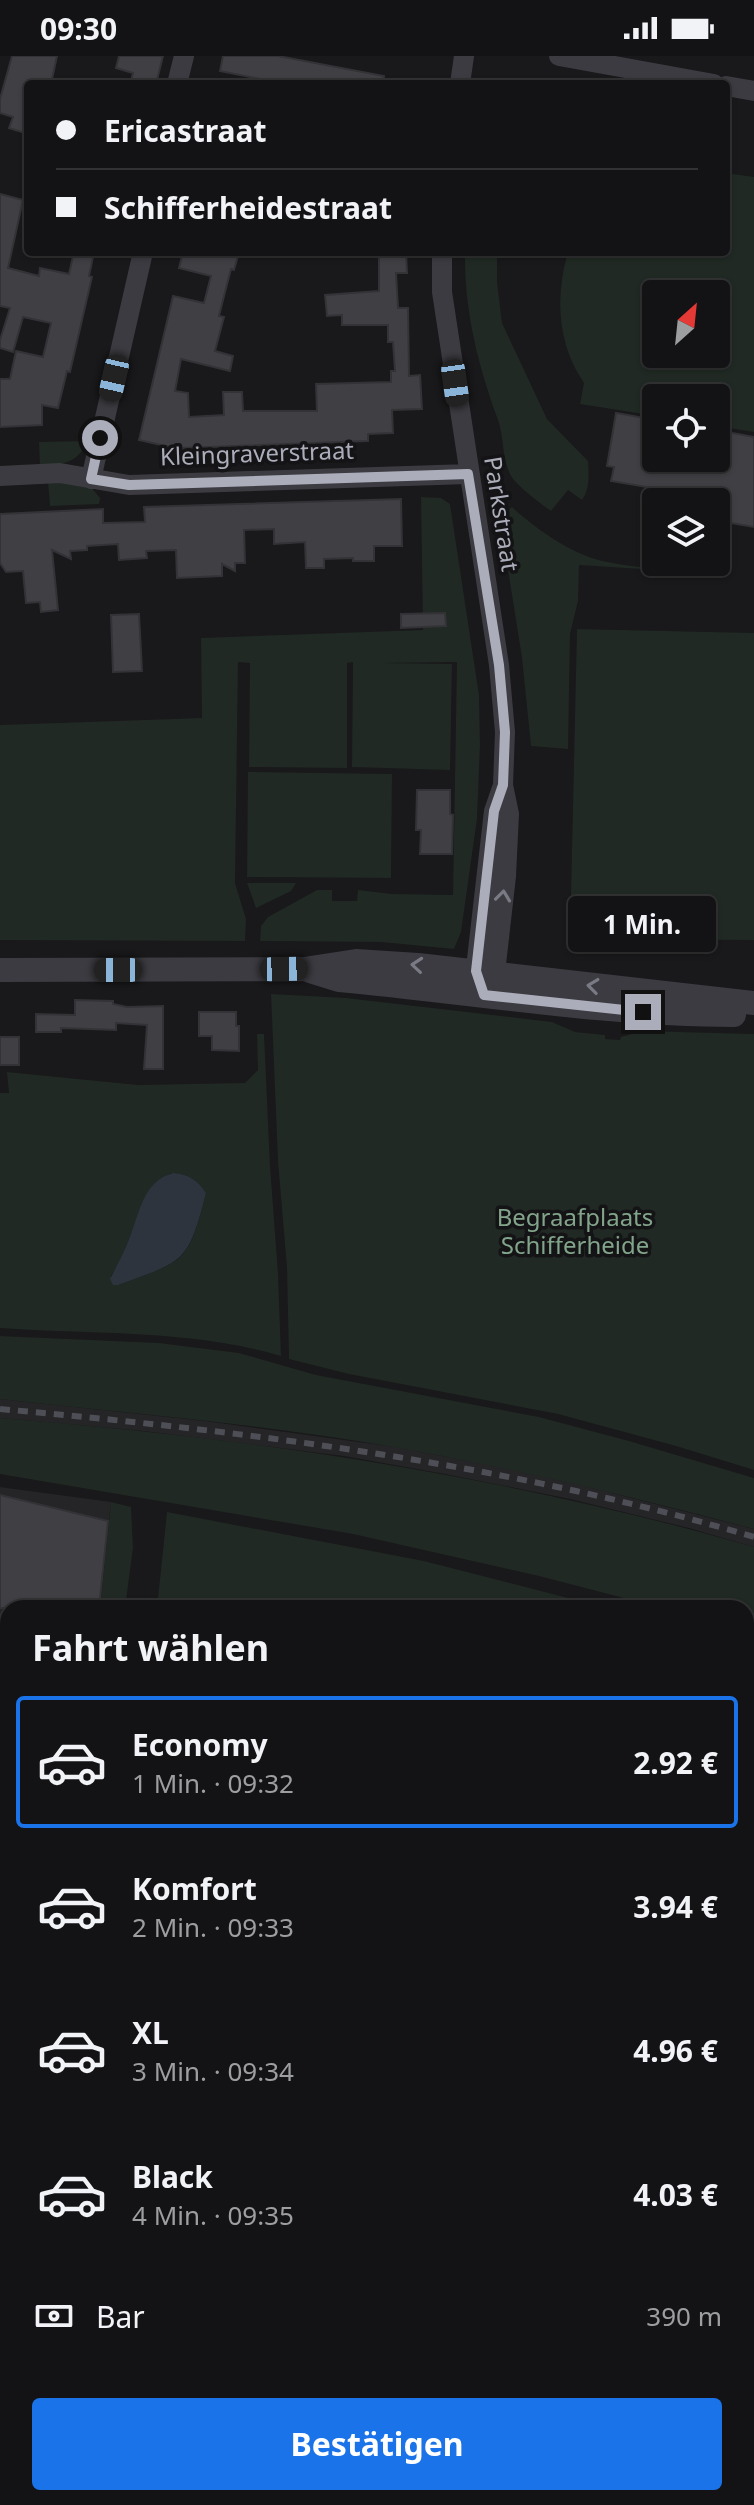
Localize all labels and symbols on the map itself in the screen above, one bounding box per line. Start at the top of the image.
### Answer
north arrow [642,280,730,368]
car [97,352,131,404]
car [440,358,470,408]
route start [82,420,118,456]
street label: Kleingraverstraat [159,433,355,472]
street label: Parkstraat [477,454,528,574]
one-way arrow [495,889,512,902]
callout: 1 Min. [569,896,717,952]
car [260,957,308,981]
one-way arrow [410,957,423,974]
car [94,958,142,982]
one-way arrow [586,978,600,995]
route end [625,994,661,1030]
park label: Begraafplaats Schifferheide [497,1200,653,1261]

